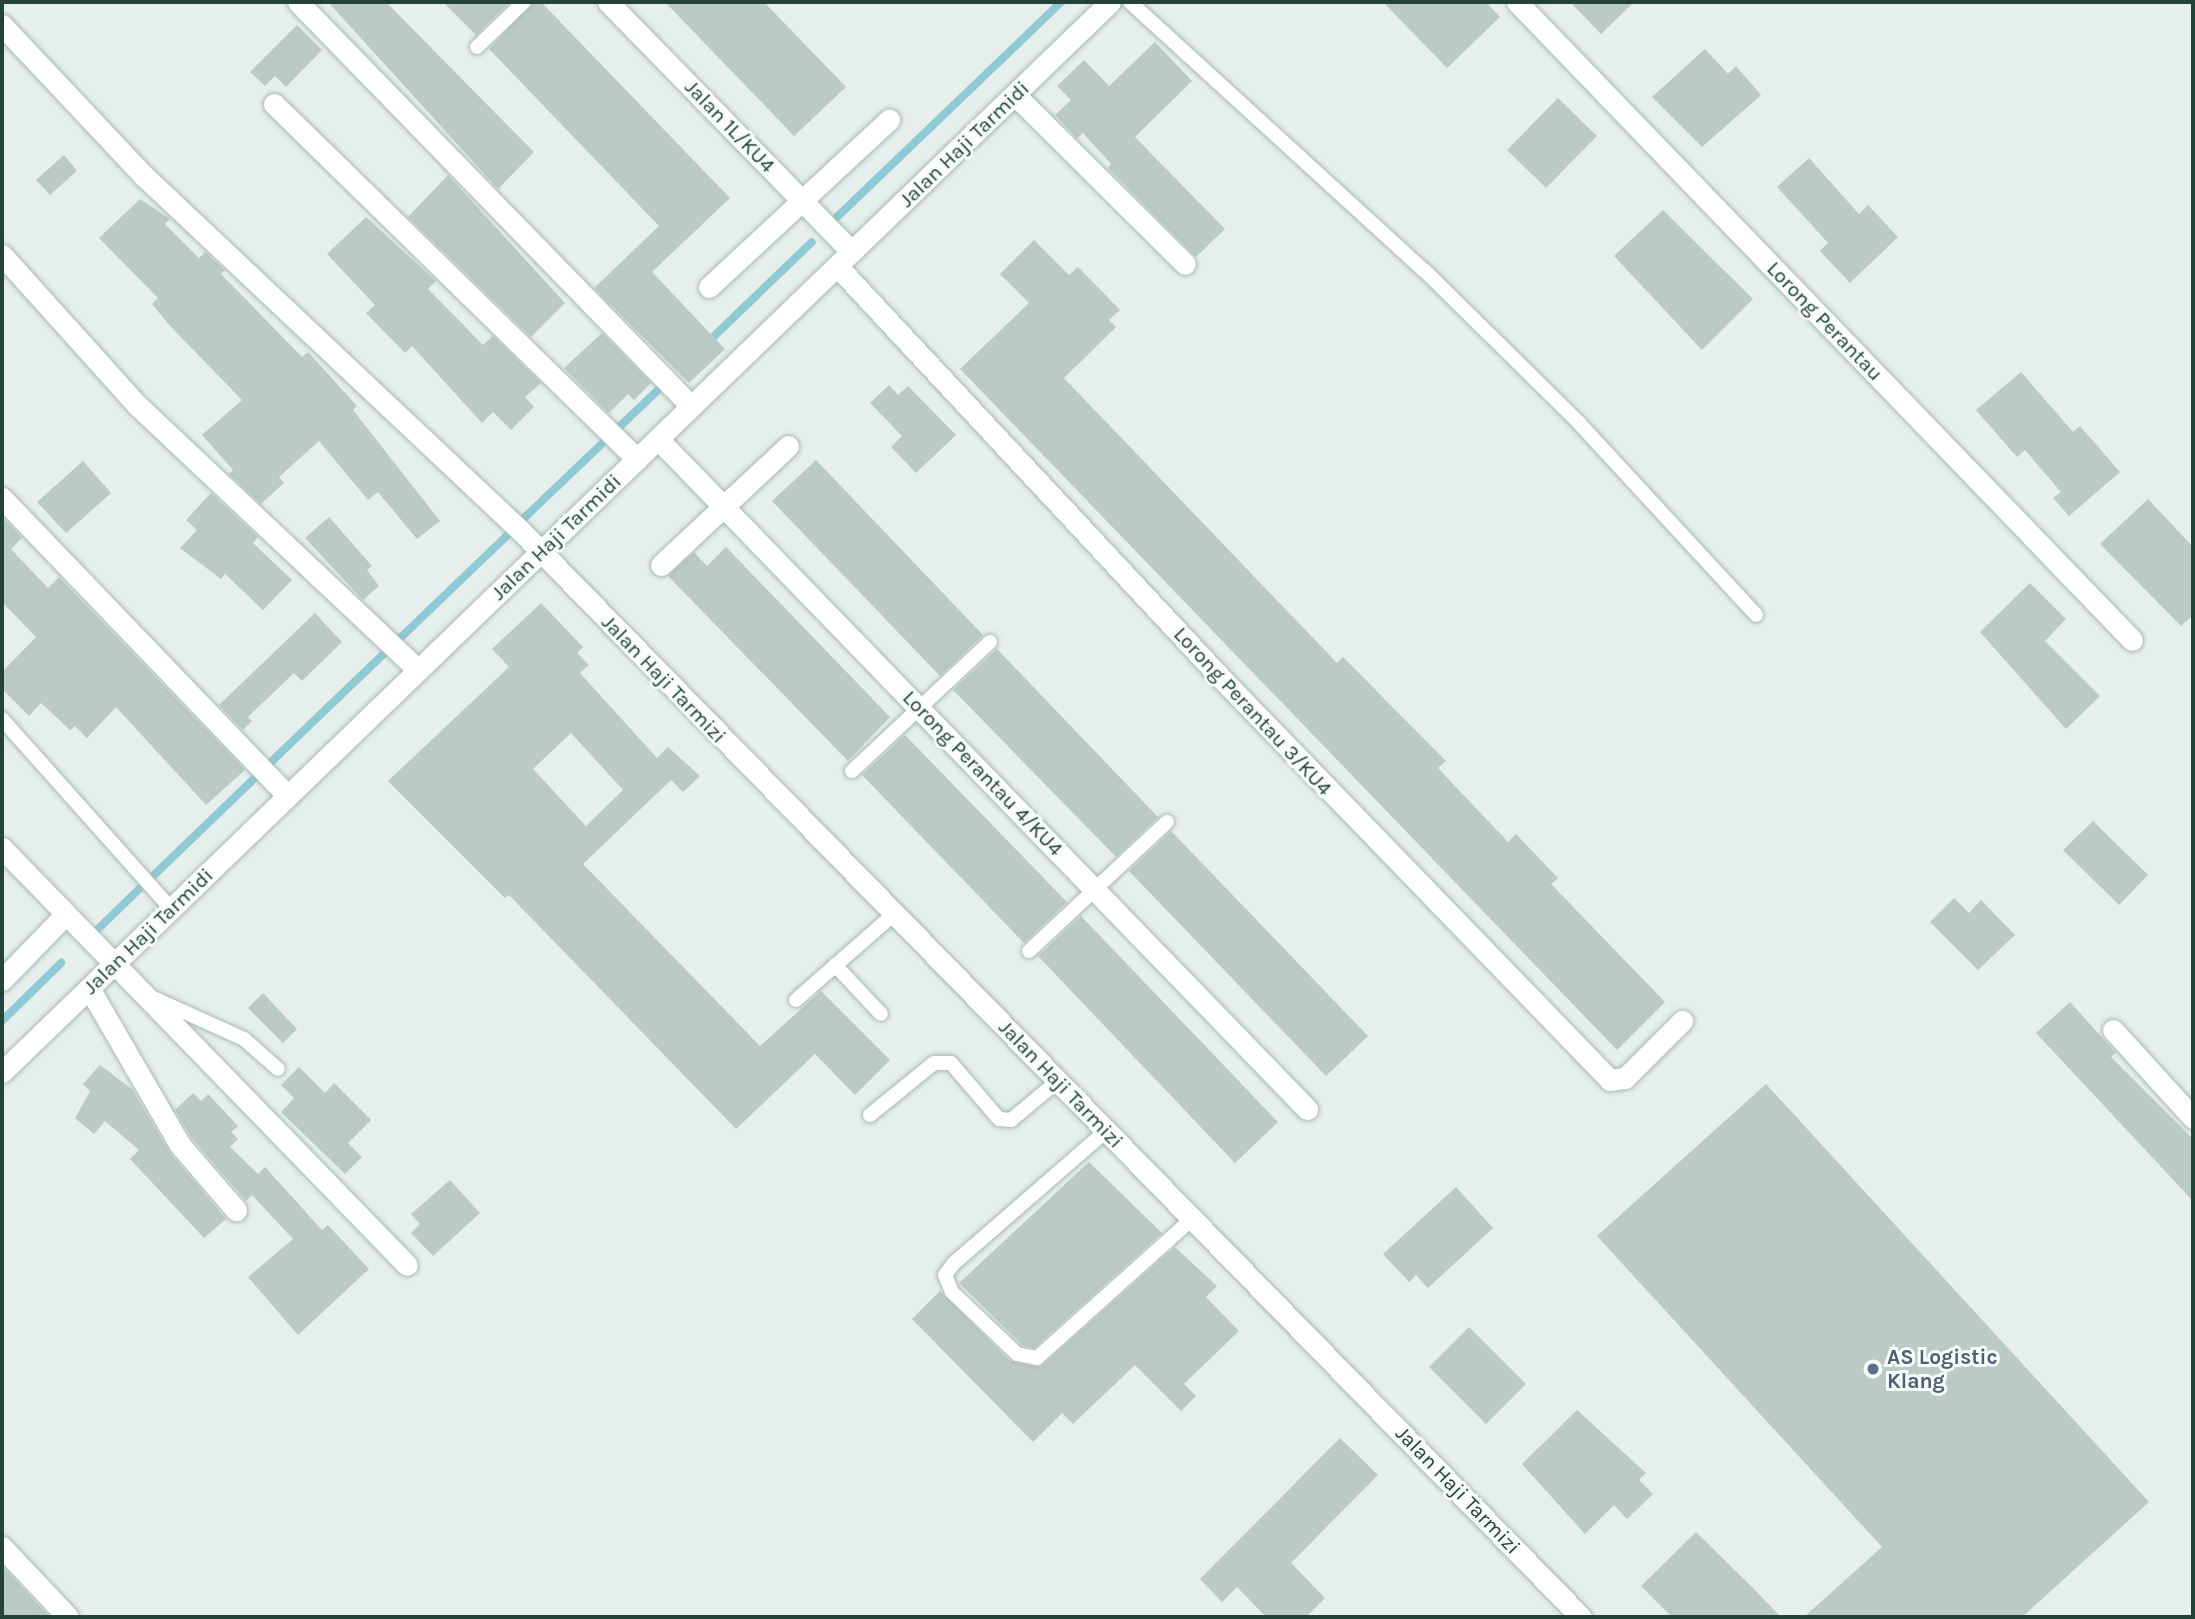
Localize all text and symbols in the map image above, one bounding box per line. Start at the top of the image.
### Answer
street label: Jalan 1L/KU4 [680,74,780,178]
street label: Jalan Haji Tarmidi [894,76,1034,212]
street label: Lorong Perantau [1762,256,1888,386]
street label: Jalan Haji Tarmidi [486,469,626,605]
street label: Jalan Haji Tarmizi [596,610,732,748]
street label: Lorong Perantau 3/KU4 [1168,622,1338,800]
street label: Lorong Perantau 4/KU4 [897,685,1069,861]
street label: Jalan Haji Tarmidi [78,863,218,999]
street label: Jalan Haji Tarmizi [993,1015,1129,1153]
place label: AS Logistic Klang [1887,1344,1998,1394]
marker: AS Logistic Klang [1865,1361,1881,1377]
street label: Jalan Haji Tarmizi [1390,1421,1526,1559]

